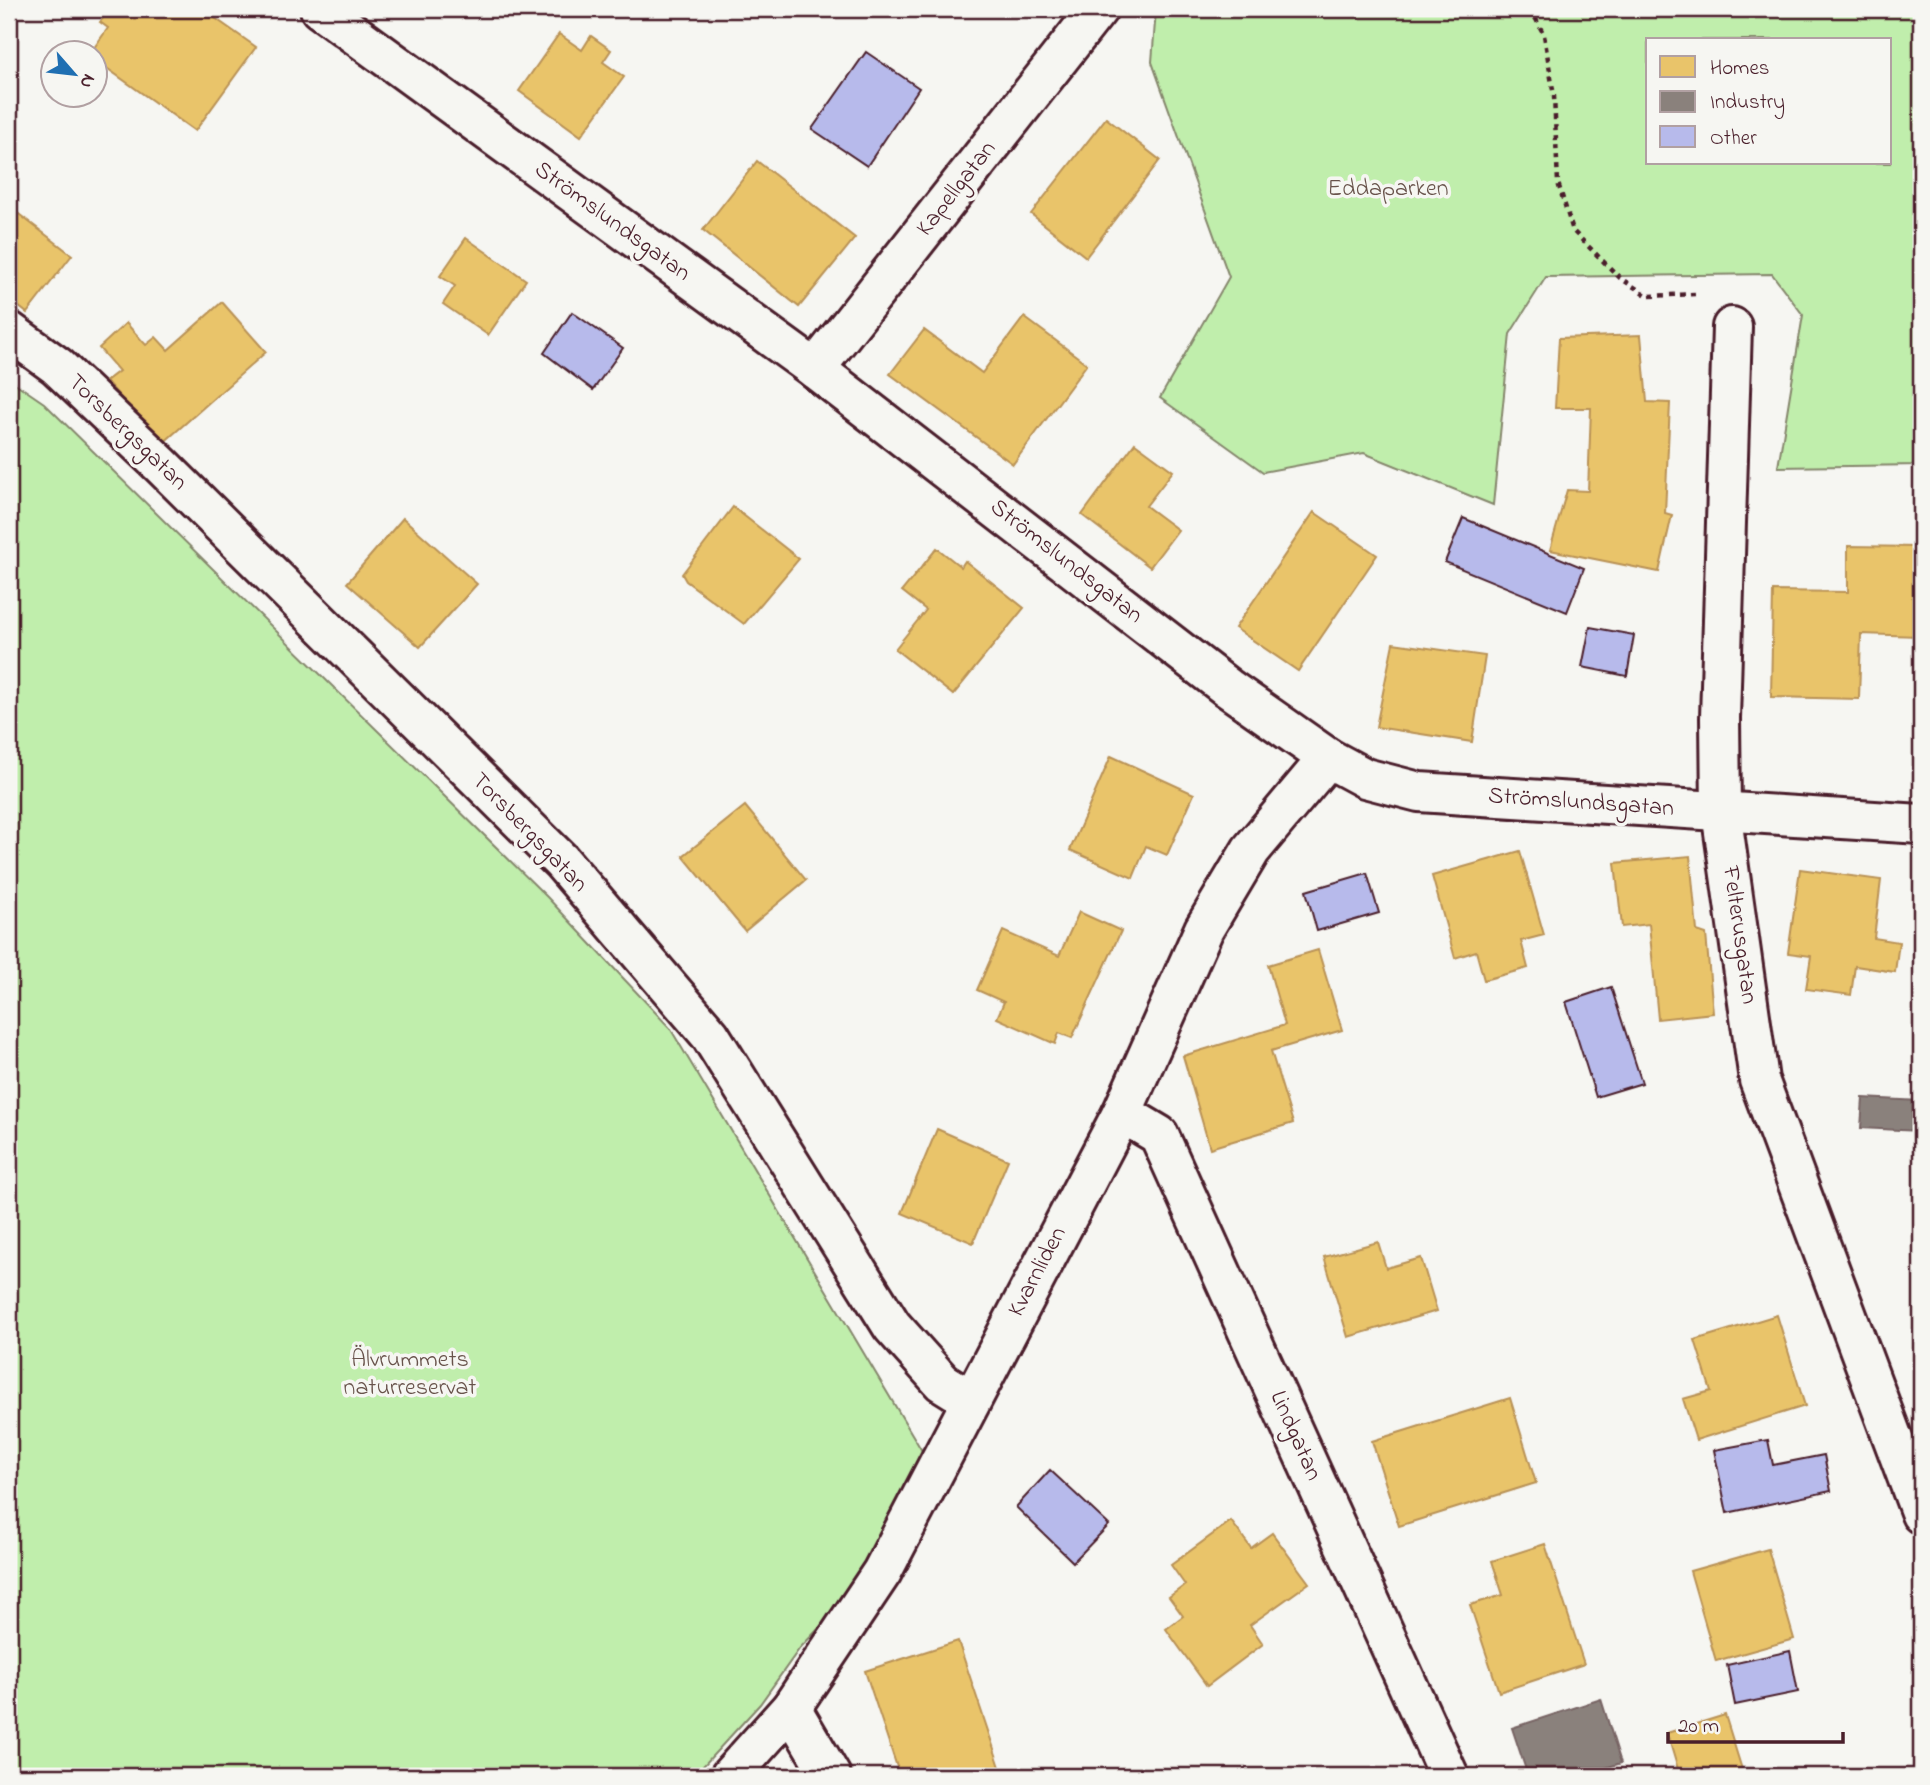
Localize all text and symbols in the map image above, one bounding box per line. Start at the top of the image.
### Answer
north arrow [38,38,108,108]
legend [1646,38,1892,164]
text: Homes [1710,54,1770,84]
text: N [72,69,102,93]
text: Industry [1710,88,1785,120]
text: Other [1710,124,1757,154]
street label: Kapellgatan [908,134,1006,244]
street label: Strömslundsgatan [526,153,698,291]
park label: Eddaparken [1327,172,1449,207]
street label: Torsbergsgatan [59,366,195,500]
street label: Strömslundsgatan [982,491,1150,633]
street label: Torsbergsgatan [462,765,596,901]
street label: Strömslundsgatan [1487,779,1675,827]
street label: Felterusgatan [1712,863,1766,1006]
street label: Kvarnliden [1000,1221,1076,1323]
park label: Älvrummets naturreservat [344,1343,476,1406]
street label: Lindgatan [1260,1385,1330,1487]
scale bar [1668,1701,1842,1745]
text: 20 m [1678,1712,1719,1742]

